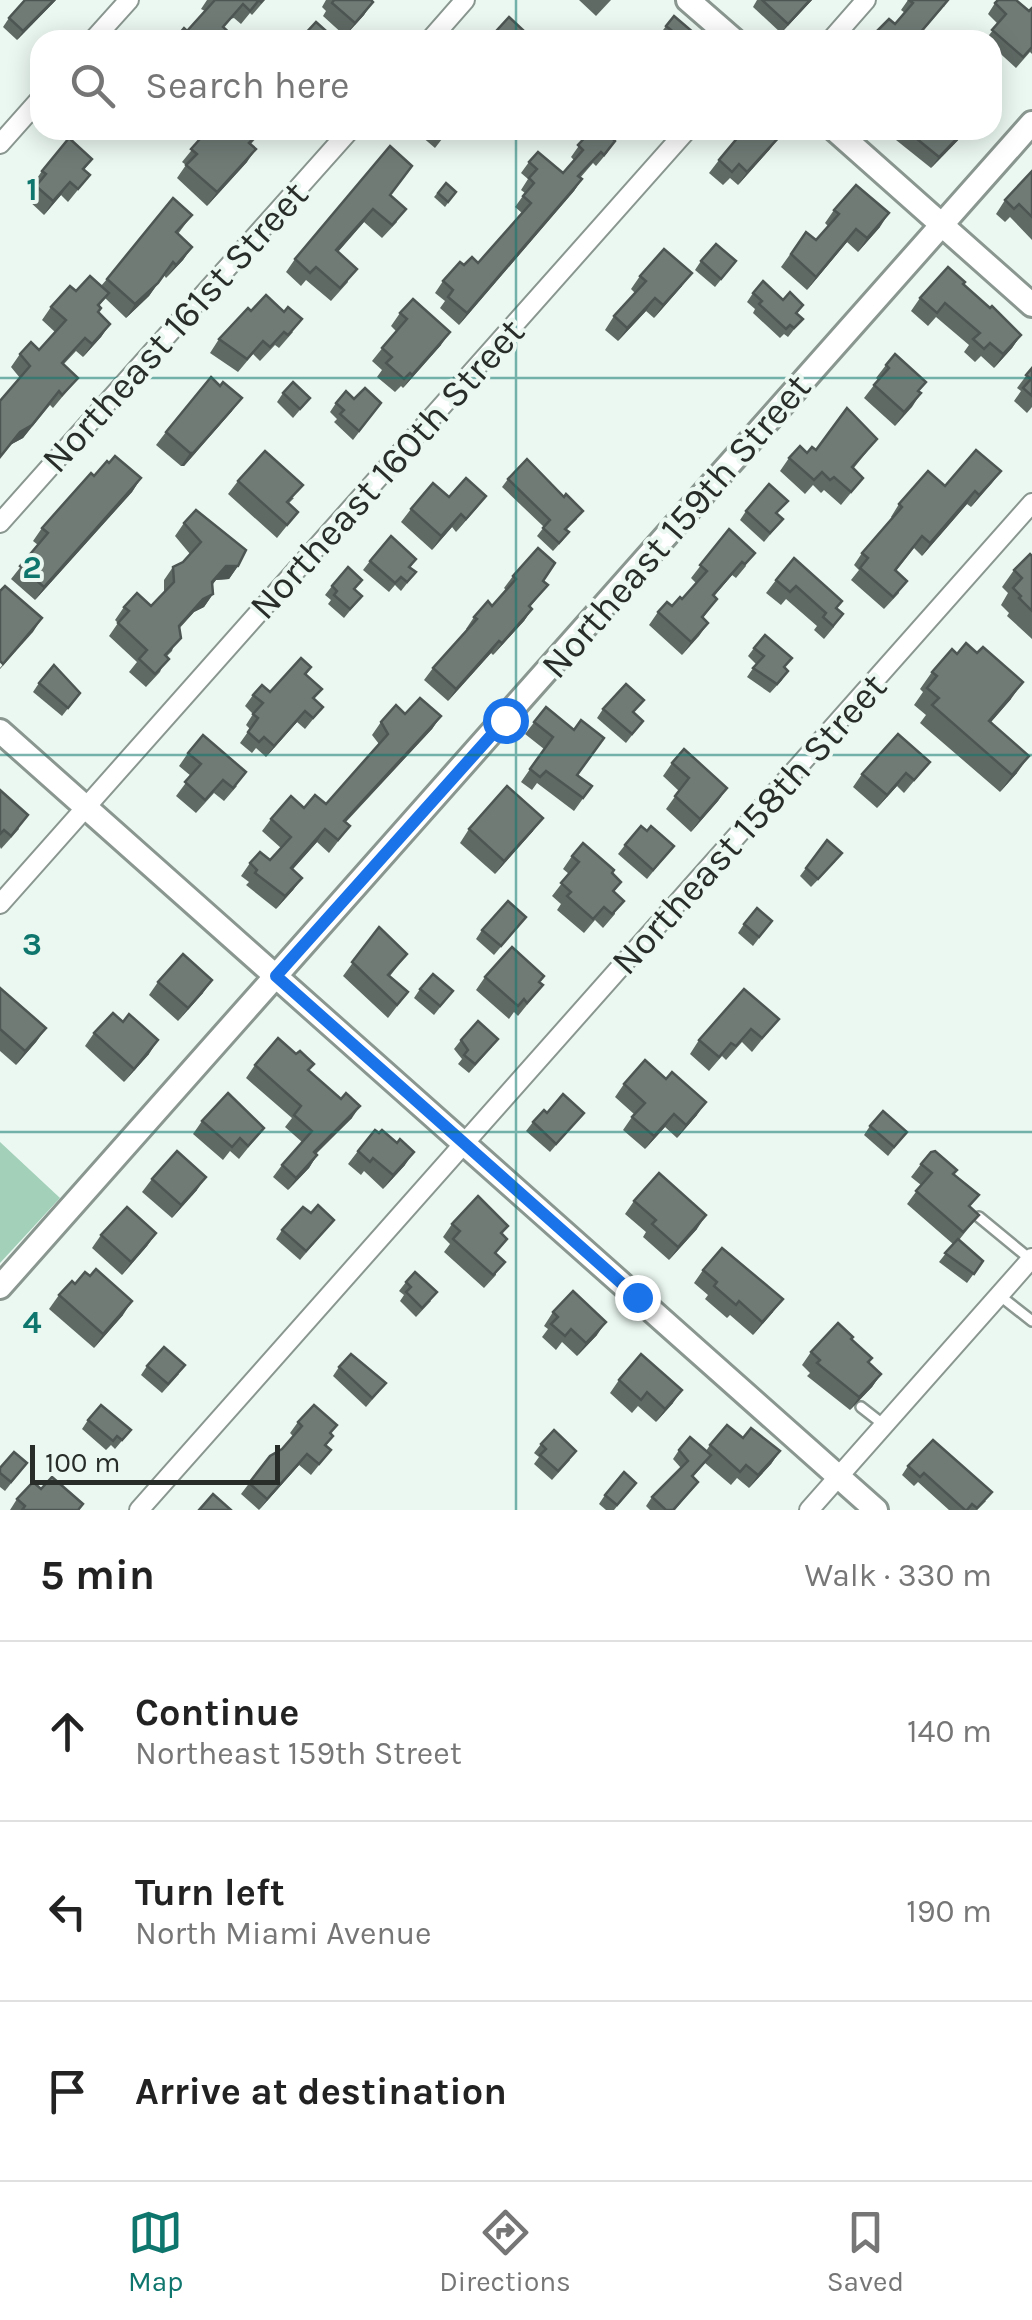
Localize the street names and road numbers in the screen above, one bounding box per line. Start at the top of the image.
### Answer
street label: Northeast 161st Street [32,172,318,482]
street label: Northeast 160th Street [240,309,534,629]
street label: Northeast 159th Street [532,365,820,687]
street label: Northeast 158th Street [602,664,896,984]

